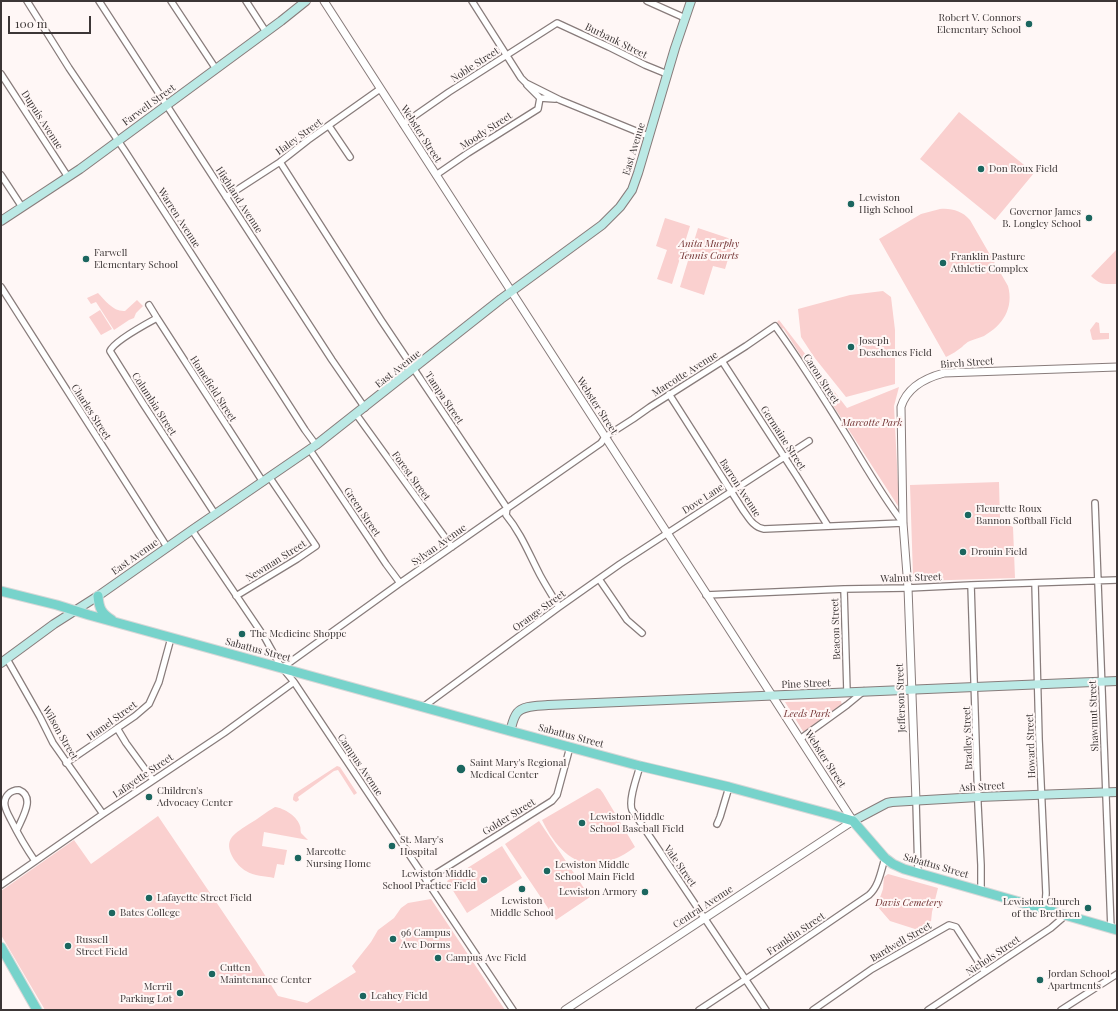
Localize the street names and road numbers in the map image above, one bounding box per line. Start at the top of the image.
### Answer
street label: Burbank Street [583,21,649,61]
street label: Noble Street [449,45,501,85]
street label: Farwell Street [120,82,178,128]
street label: Dupuis Avenue [19,88,65,152]
street label: Webster Street [398,103,444,165]
street label: Moody Street [458,110,514,152]
street label: Haley Street [273,116,325,158]
street label: East Avenue [620,121,648,177]
street label: Highland Avenue [213,165,265,235]
street label: Warren Avenue [155,186,203,250]
street label: East Avenue [373,347,423,391]
street label: Marcotte Avenue [650,349,720,399]
street label: Caron Street [800,352,842,406]
street label: Homefield Street [187,354,239,424]
street label: Birch Street [940,355,994,371]
street label: Columbia Street [129,370,179,438]
street label: Tampa Street [422,370,466,426]
street label: Webster Street [574,375,620,437]
street label: Charles Street [69,382,113,442]
street label: Germaine Street [758,404,808,472]
street label: Forest Street [389,449,433,503]
street label: Barron Avenue [717,457,763,519]
street label: Dove Lane [680,481,726,517]
street label: Green Street [341,485,383,539]
street label: Sylvan Avenue [409,522,469,568]
street label: East Avenue [109,536,161,578]
street label: Newman Street [244,538,308,584]
street label: Walnut Street [880,571,942,585]
street label: Orange Street [510,588,568,634]
street label: Beacon Street [829,598,843,660]
street label: Sabattus Street [224,635,292,665]
street label: Jefferson Street [894,663,908,733]
street label: Pine Street [781,677,831,691]
street label: Shawmut Street [1087,680,1101,752]
street label: Hamel Street [85,699,139,743]
street label: Wilson Street [40,704,80,762]
street label: Bradley Street [961,706,975,770]
street label: Howard Street [1024,713,1038,779]
street label: Sabattus Street [537,721,605,751]
street label: Webster Street [802,728,848,790]
street label: Campus Avenue [335,732,385,798]
street label: Lafayette Street [111,751,175,801]
street label: Ash Street [959,780,1005,794]
street label: Golder Street [480,796,538,838]
street label: Vale Street [661,843,699,889]
street label: Sabattus Street [902,851,970,881]
street label: Central Avenue [671,883,735,931]
street label: Franklin Street [765,910,827,958]
street label: Bardwell Street [868,920,934,964]
street label: Nichols Street [964,934,1022,978]

